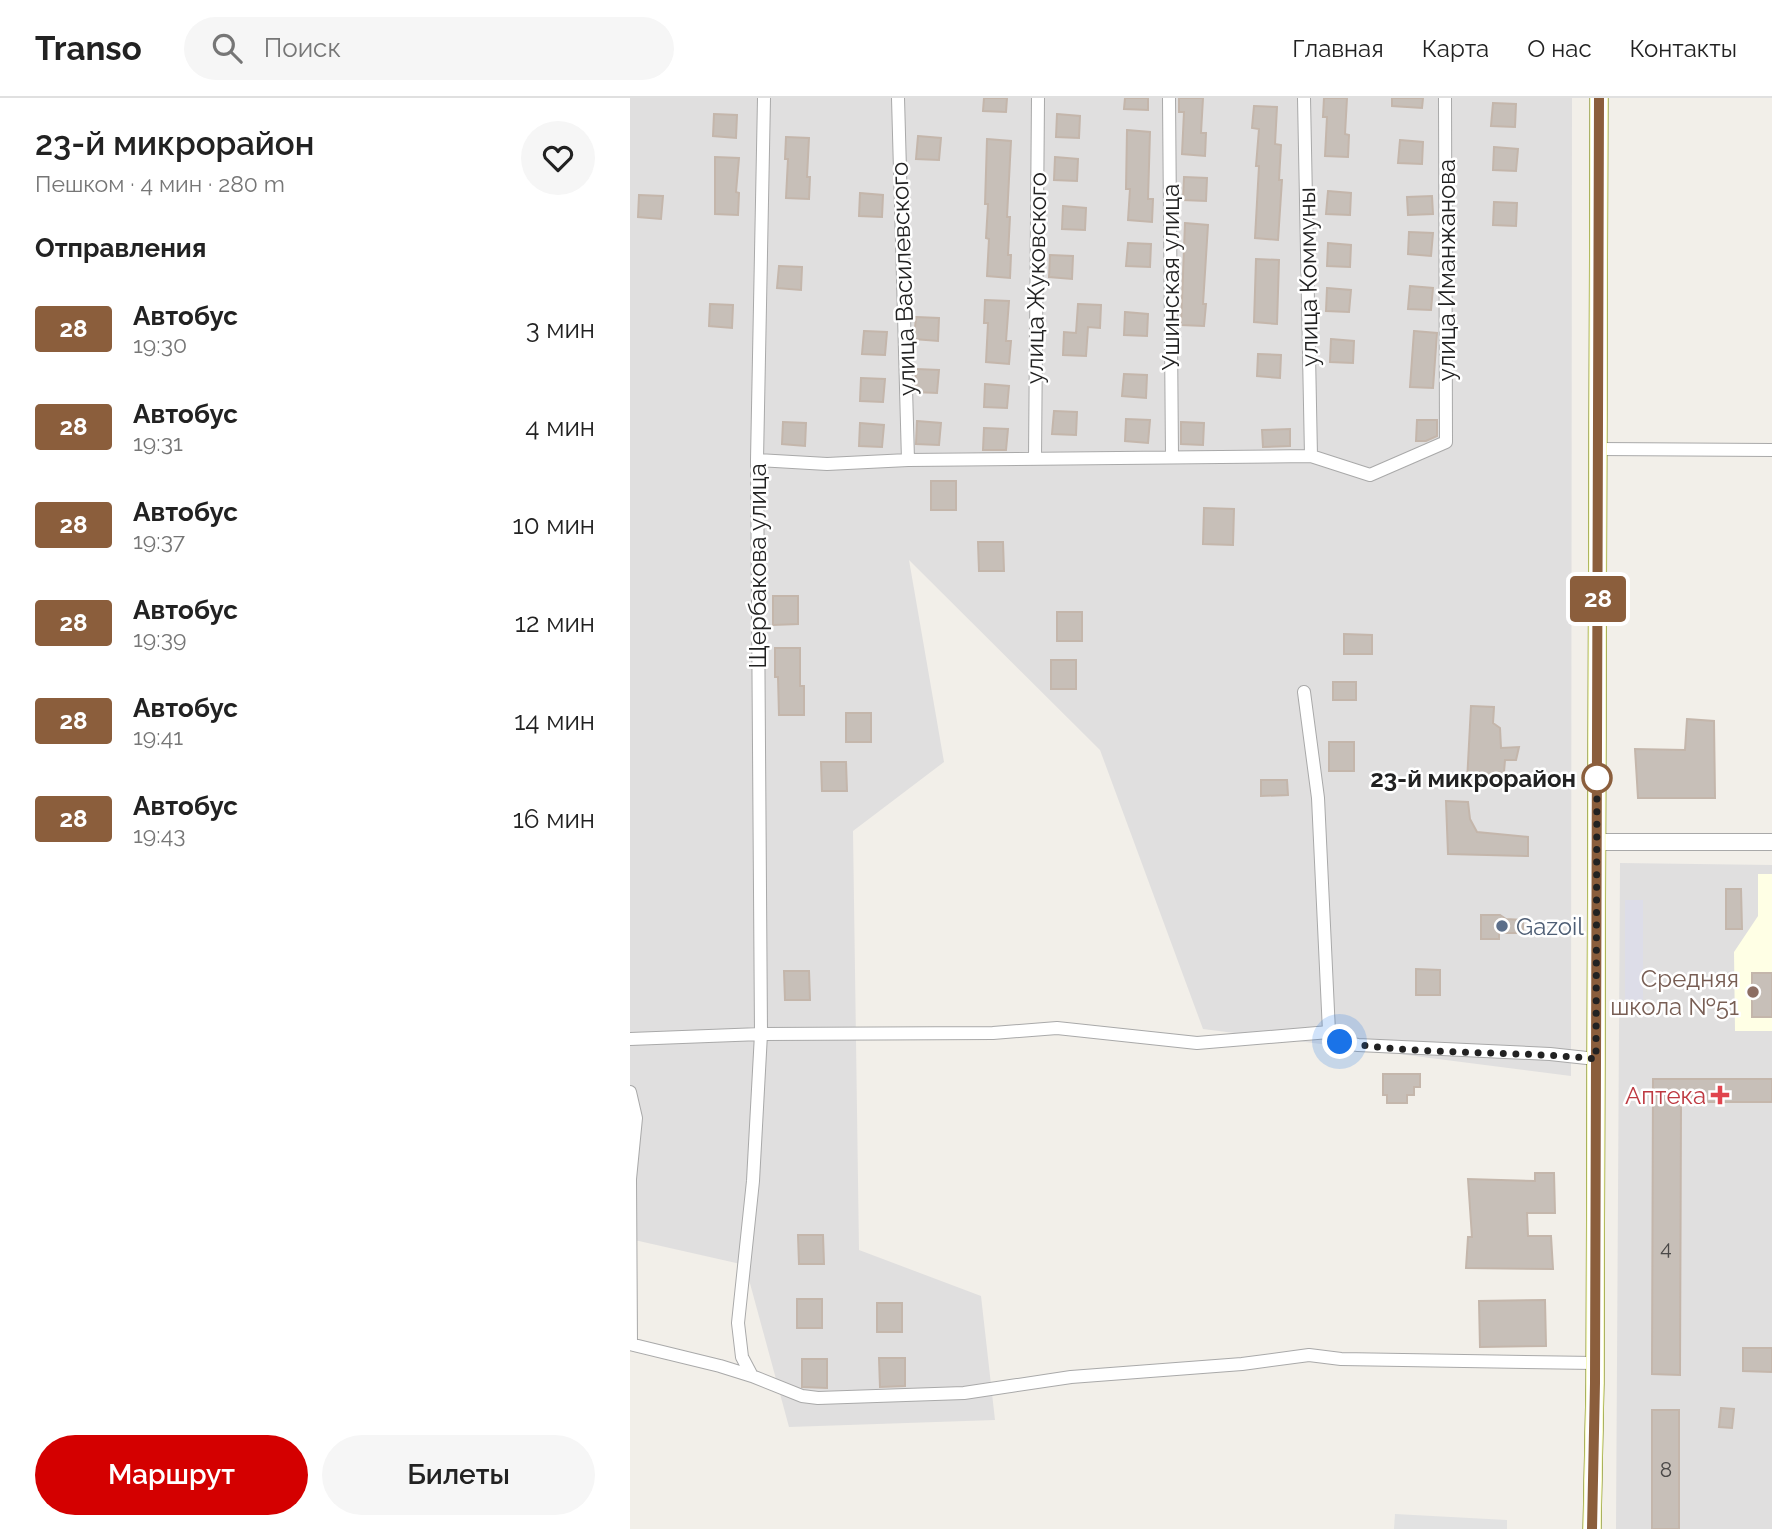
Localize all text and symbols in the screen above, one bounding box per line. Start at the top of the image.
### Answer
search box [184,17,674,80]
text: Transo [35,29,142,68]
icon: search [208,29,246,67]
text: Поиск [264,33,341,63]
text: Главная [1292,34,1384,63]
text: Карта [1422,34,1489,63]
text: О нас [1527,34,1592,63]
text: Контакты [1630,34,1737,63]
button: heart [521,121,595,195]
text: 23-й микрорайон [35,124,314,163]
street label: улица Иманжанова [1432,159,1461,381]
street label: улица Василевского [884,161,922,397]
text: Пешком · 4 мин · 280 m [35,170,285,197]
street label: улица Жуковского [1020,172,1052,384]
street label: Ушинская улица [1156,184,1185,370]
street label: улица Коммуны [1292,187,1324,367]
text: Отправления [35,233,206,263]
text: Автобус [133,301,238,331]
text: 28 [59,314,88,343]
text: 3 мин [526,314,595,344]
text: 19:30 [133,331,187,358]
text: Автобус [133,399,238,429]
text: 28 [59,412,88,441]
text: 4 мин [525,412,595,442]
text: 19:31 [133,429,183,456]
street label: Щербакова улица [743,463,772,669]
text: Автобус [133,497,238,527]
text: 28 [59,510,88,539]
text: 10 мин [513,510,595,540]
text: 19:37 [133,527,185,554]
line badge: 28 [1566,576,1630,622]
text: 28 [1584,584,1612,613]
text: Автобус [133,595,238,625]
text: 28 [59,608,88,637]
text: 12 мин [515,608,595,638]
text: 19:39 [133,625,186,652]
text: Автобус [133,693,238,723]
text: 28 [59,706,88,735]
text: 14 мин [514,706,595,736]
text: 19:41 [133,723,183,750]
marker: 23-й микрорайон [1582,763,1612,793]
place label: 23-й микрорайон [1370,764,1576,793]
text: Автобус [133,791,238,821]
text: 28 [59,804,88,833]
text: 16 мин [513,804,595,834]
text: 19:43 [133,821,186,848]
place label: Gazoil [1516,912,1584,941]
marker: Gazoil [1494,918,1510,934]
place label: Средняя школа №51 [1610,964,1739,1021]
marker: Средняя школа №51 [1745,984,1761,1000]
your location [1322,1024,1357,1059]
place label: Аптека [1625,1081,1706,1110]
marker: Аптека [1712,1087,1728,1103]
house number: 4 [1660,1235,1672,1260]
button: Маршрут [35,1435,308,1515]
button: Билеты [322,1435,595,1515]
house number: 8 [1660,1457,1672,1482]

